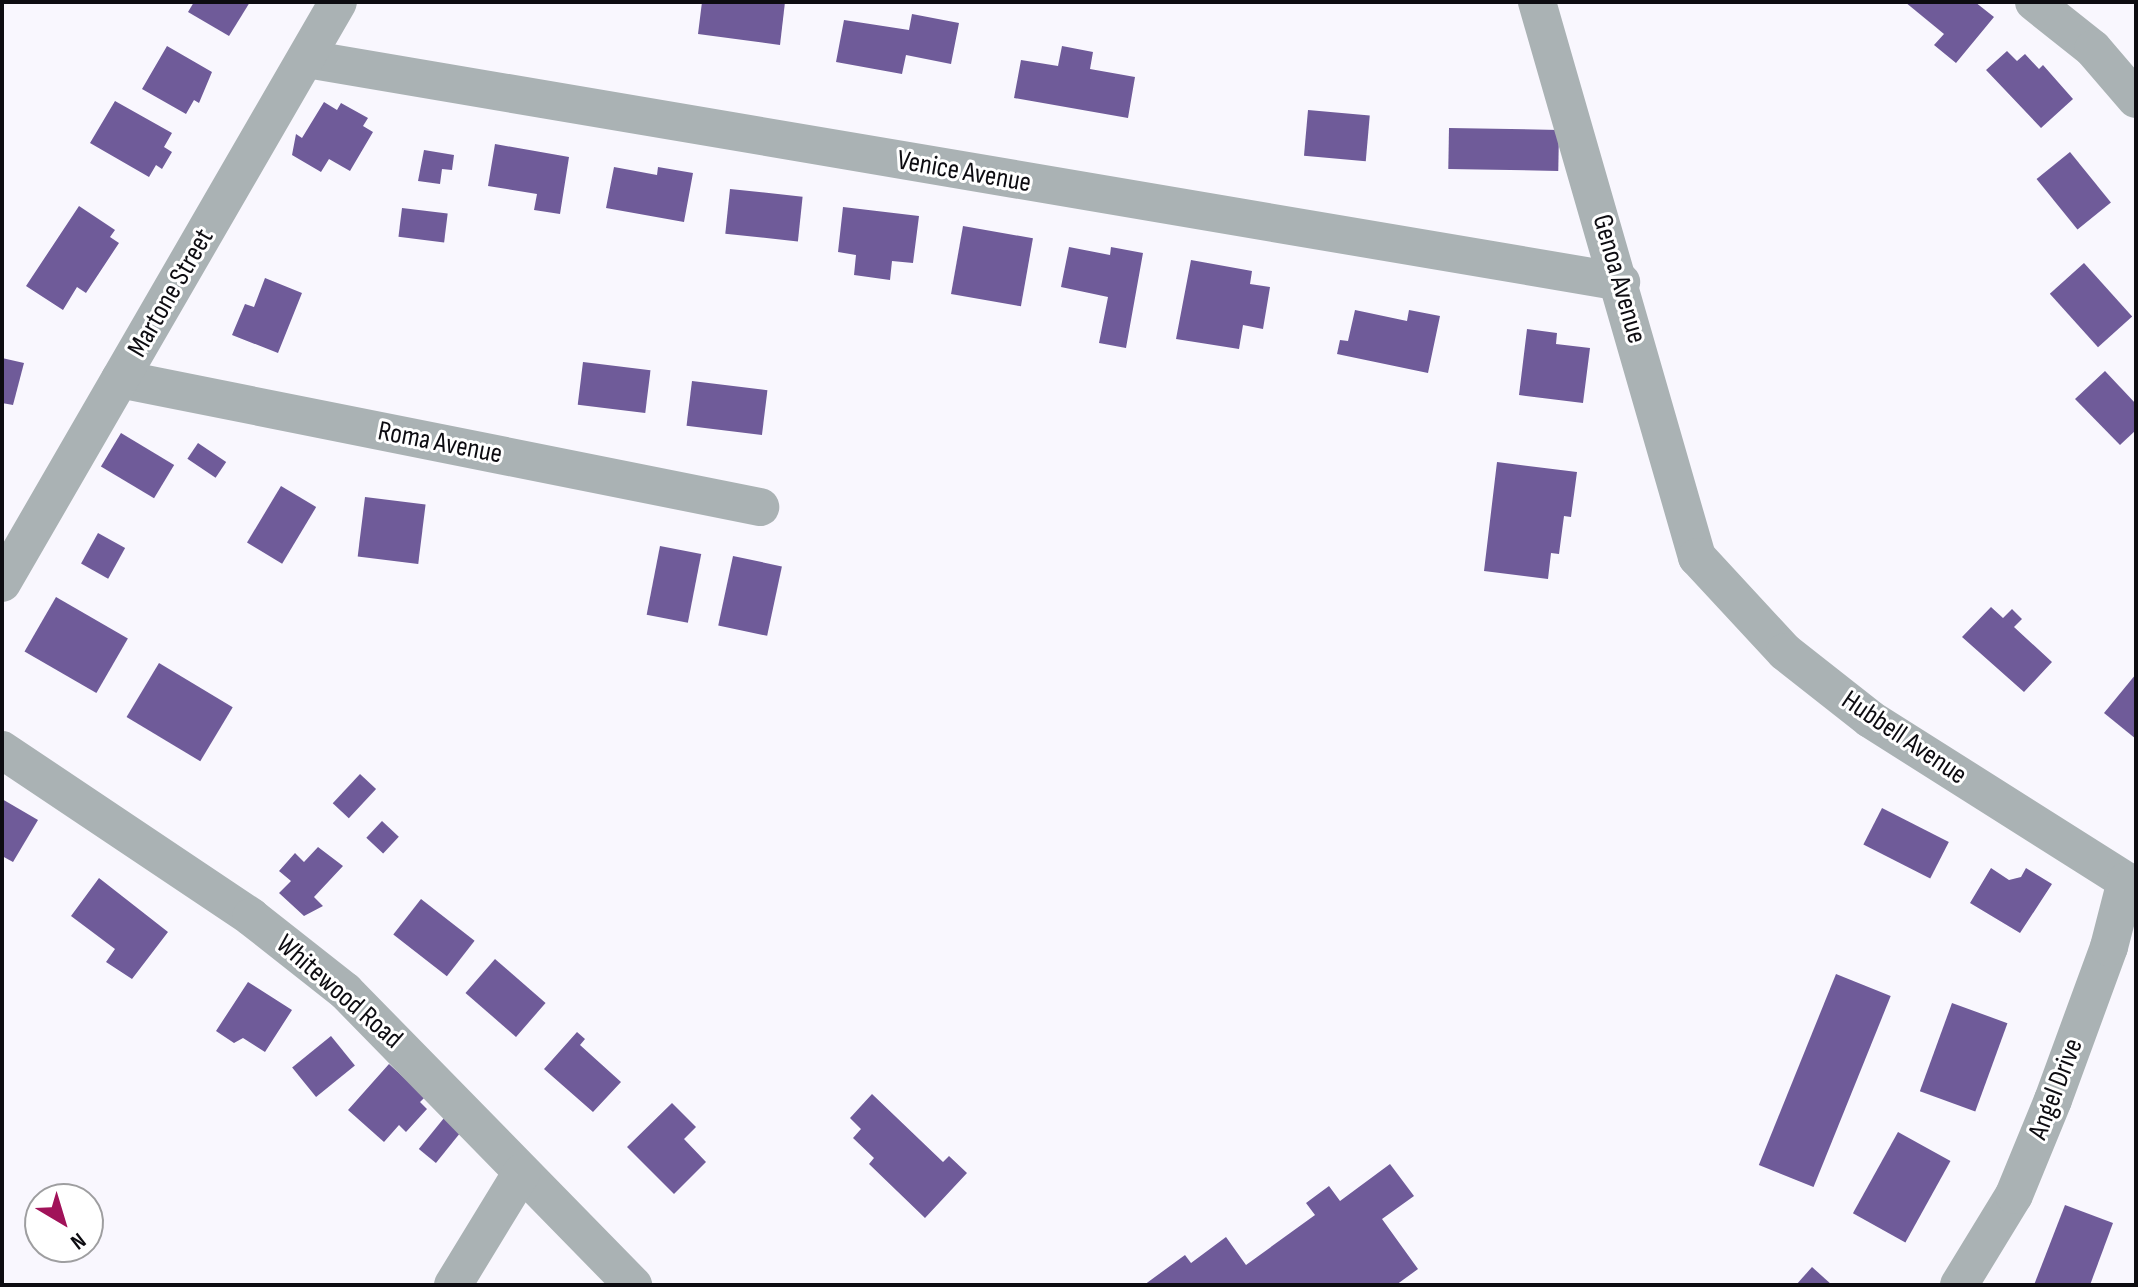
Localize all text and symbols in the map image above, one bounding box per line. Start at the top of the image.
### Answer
street label: Venice Avenue [894,144,1034,200]
street label: Genoa Avenue [1585,211,1653,347]
street label: Martone Street [121,223,221,363]
street label: Roma Avenue [375,414,505,472]
street label: Hubbell Avenue [1835,684,1973,792]
street label: Whitewood Road [269,928,409,1056]
street label: Angel Drive [2021,1034,2091,1144]
north arrow [24,1183,104,1263]
text: N [65,1226,91,1255]

